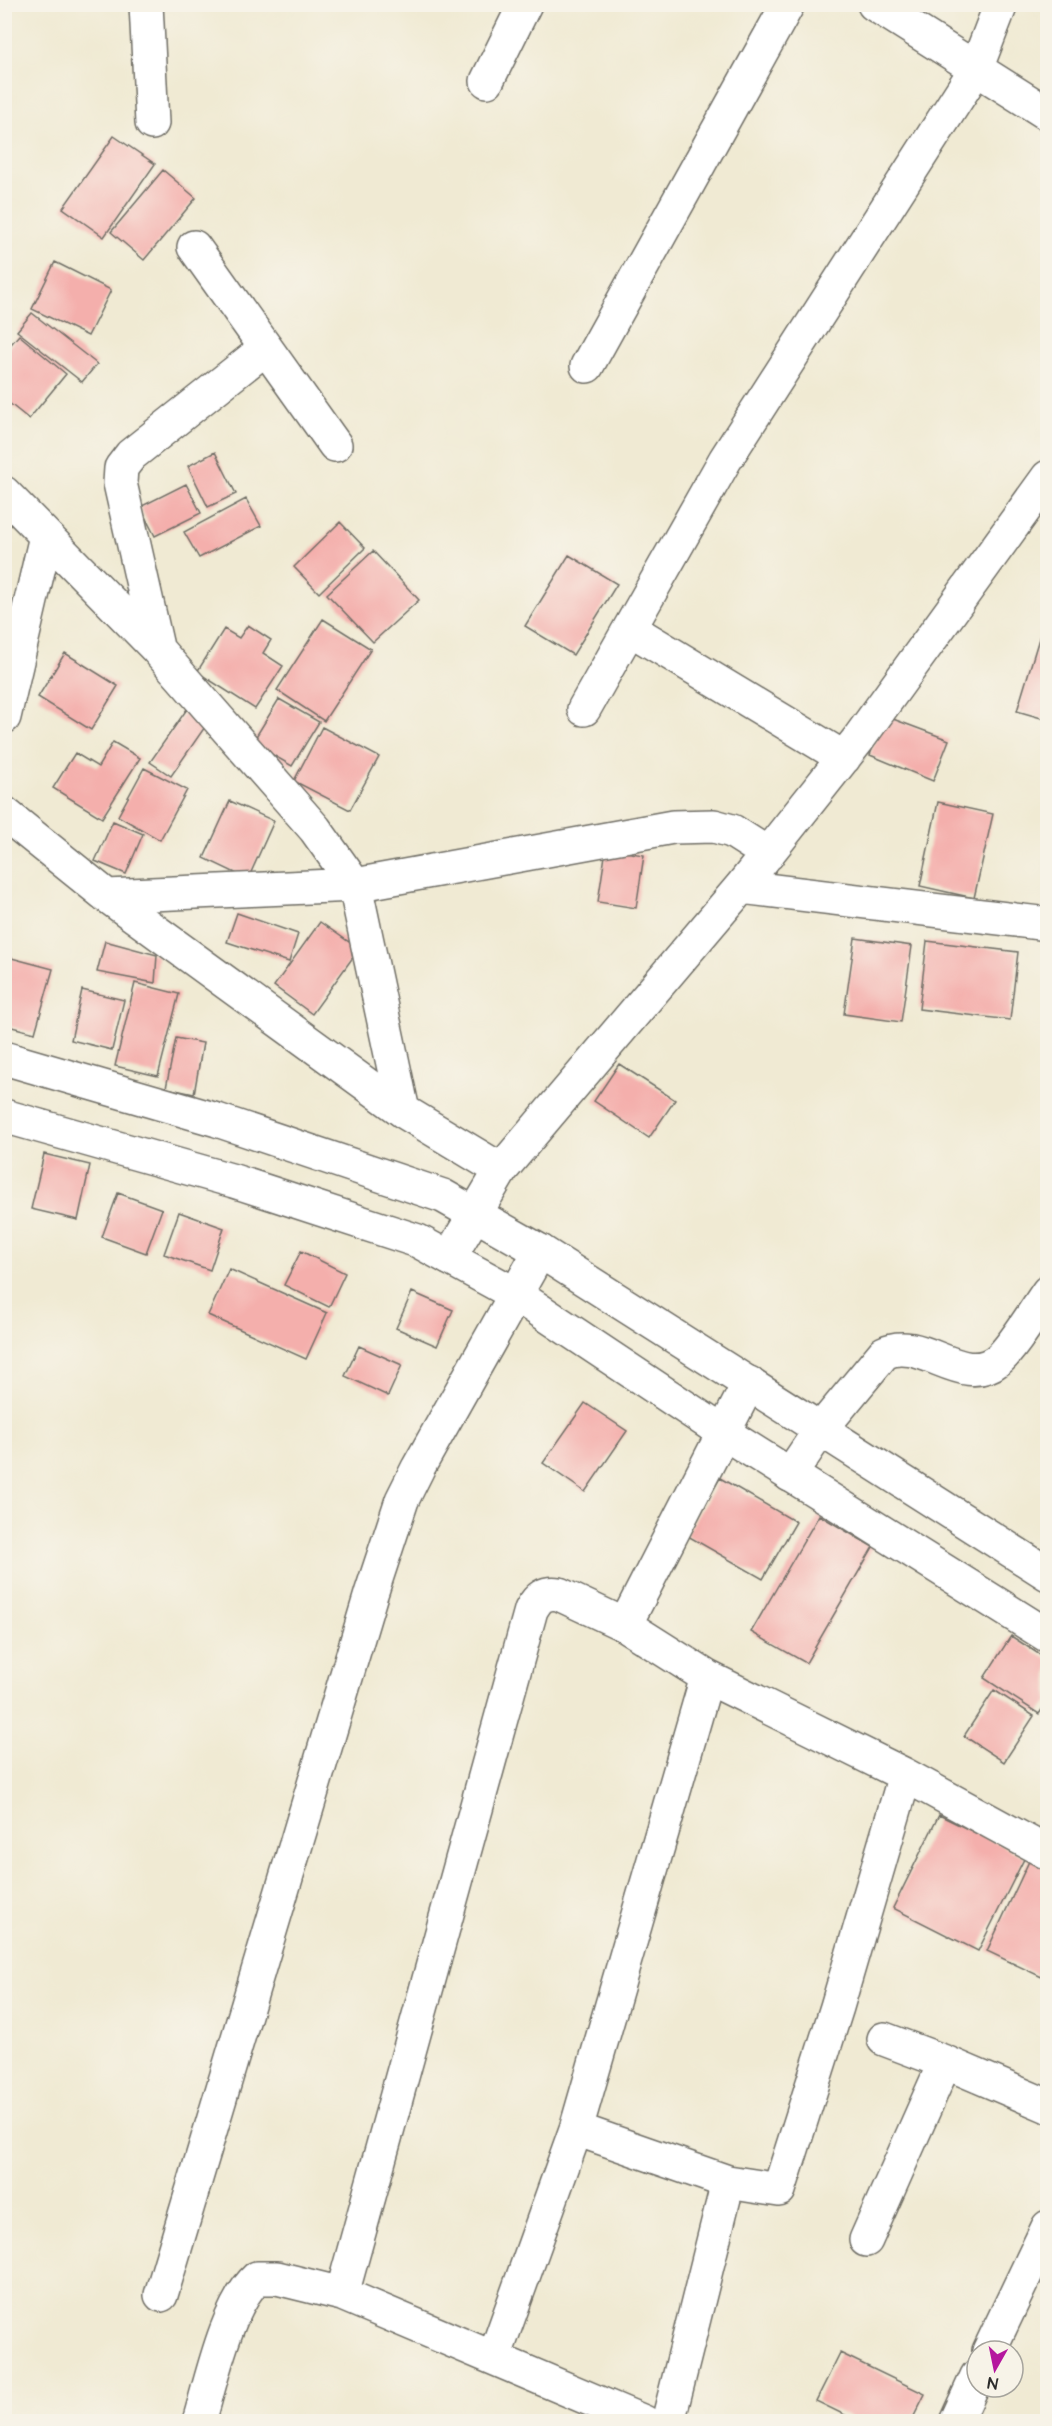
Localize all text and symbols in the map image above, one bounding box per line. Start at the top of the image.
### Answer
north arrow [965,2339,1025,2399]
text: N [986,2371,999,2394]

